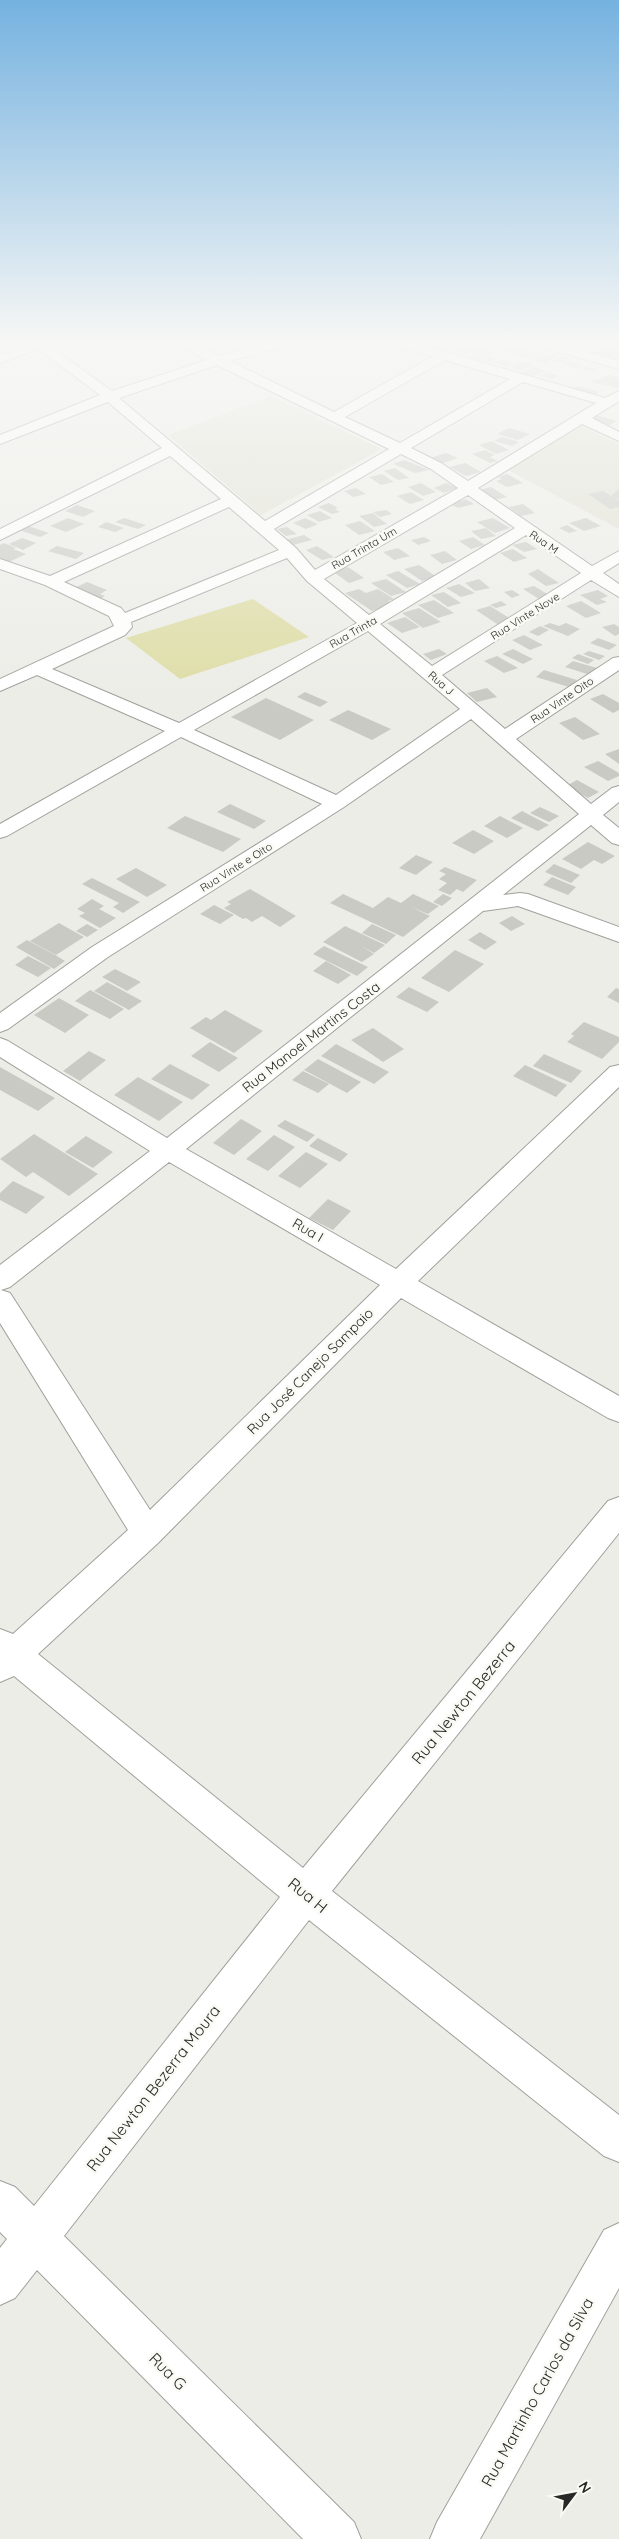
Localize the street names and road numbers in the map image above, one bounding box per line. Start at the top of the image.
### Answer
street label: Rua Trinta Um [329,524,399,572]
street label: Rua M [527,527,561,557]
street label: Rua Vinte Nove [488,589,562,643]
street label: Rua Trinta [327,613,379,651]
street label: Rua J [425,668,457,698]
street label: Rua Vinte Oito [528,674,597,726]
street label: Rua Vinte e Oito [197,839,275,895]
street label: Rua Manoel Martins Costa [238,978,384,1096]
street label: Rua I [289,1214,327,1246]
street label: Rua José Canejo Sampaio [243,1304,377,1438]
street label: Rua Newton Bezerra [407,1636,519,1768]
street label: Rua H [284,1873,332,1917]
street label: Rua Newton Bezerra Moura [82,2001,224,2175]
street label: Rua Martinho Carlos da Silva [477,2294,597,2490]
street label: Rua G [145,2348,191,2394]

